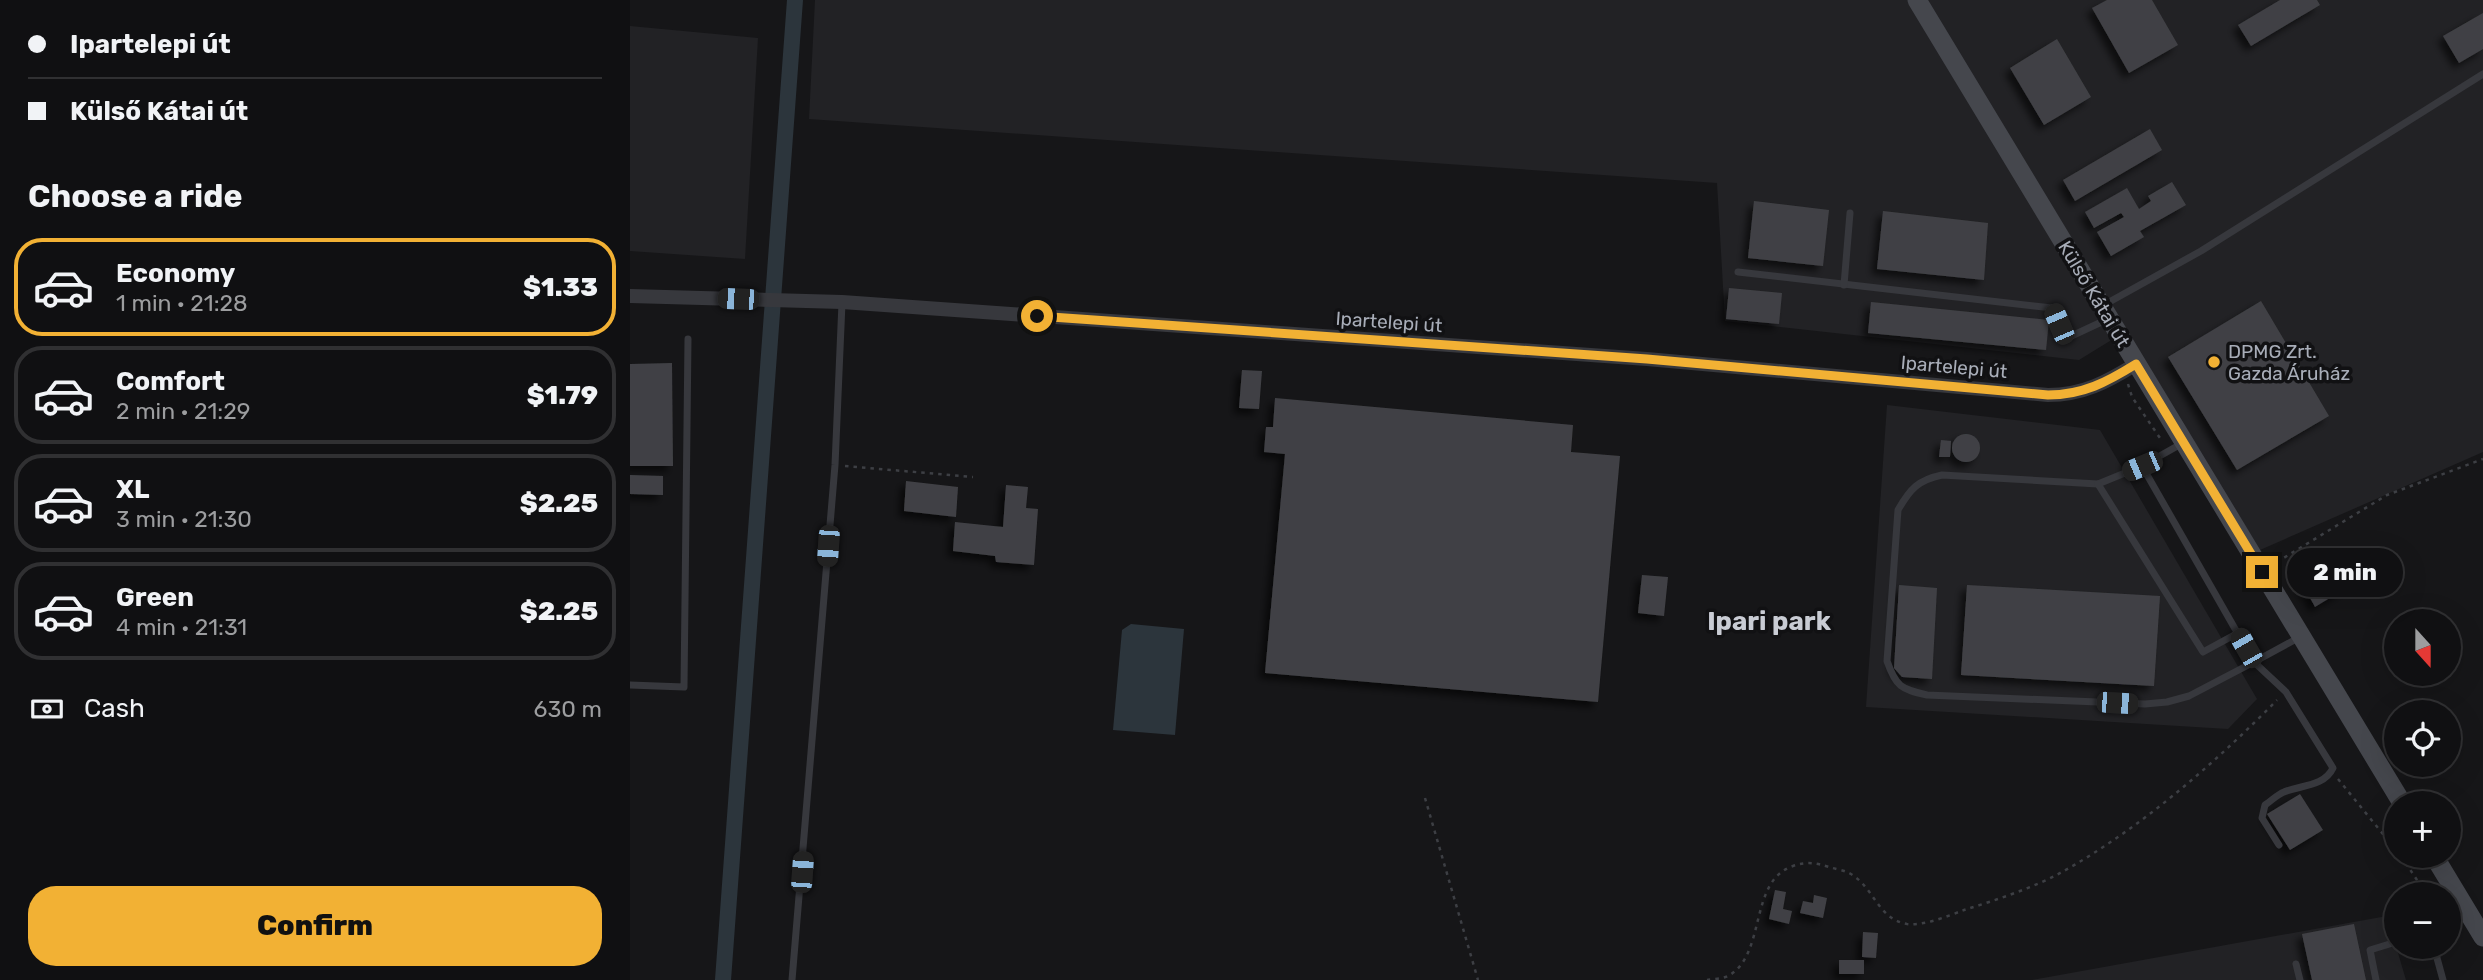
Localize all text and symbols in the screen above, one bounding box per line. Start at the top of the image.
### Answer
text: Ipartelepi út [70,29,231,60]
text: Külső Kátai út [70,96,248,127]
text: Choose a ride [28,177,242,215]
street label: Külső Kátai út [2053,237,2135,352]
icon: car [32,256,95,319]
text: Economy [116,258,235,289]
text: $1.33 [523,272,598,303]
car [717,288,760,310]
text: 1 min · 21:28 [116,289,248,317]
route start [1021,300,1053,332]
car [2042,301,2077,347]
street label: Ipartelepi út [1335,307,1444,337]
place label: DPMG Zrt. Gazda Áruház [2228,340,2350,385]
street label: Ipartelepi út [1900,351,2009,383]
marker: DPMG Zrt. Gazda Áruház [2206,354,2222,370]
icon: car [32,364,95,427]
text: Comfort [116,366,225,397]
text: $1.79 [527,380,598,411]
text: 2 min · 21:29 [116,397,250,425]
car [2119,448,2166,484]
icon: car [32,472,95,535]
text: XL [116,474,149,505]
text: $2.25 [520,488,598,519]
text: 3 min · 21:30 [116,505,252,533]
car [817,524,840,568]
callout: 2 min [2286,548,2402,596]
route end [2246,556,2278,588]
text: 2 min [2313,558,2377,586]
icon: car [32,580,95,643]
text: Green [116,582,194,613]
text: $2.25 [520,596,598,627]
district label: Ipari park [1707,606,1832,637]
north arrow [2384,609,2460,686]
map controls [2384,609,2461,959]
text: 4 min · 21:31 [116,613,247,641]
car [2227,625,2266,671]
icon: cash [28,690,66,728]
car [2096,691,2139,715]
text: Cash [84,693,145,724]
text: 630 m [534,695,602,723]
button: locate [2384,700,2461,777]
button: + [2384,791,2461,868]
car [791,850,814,894]
button: − [2384,882,2461,959]
button: Confirm [28,886,602,966]

